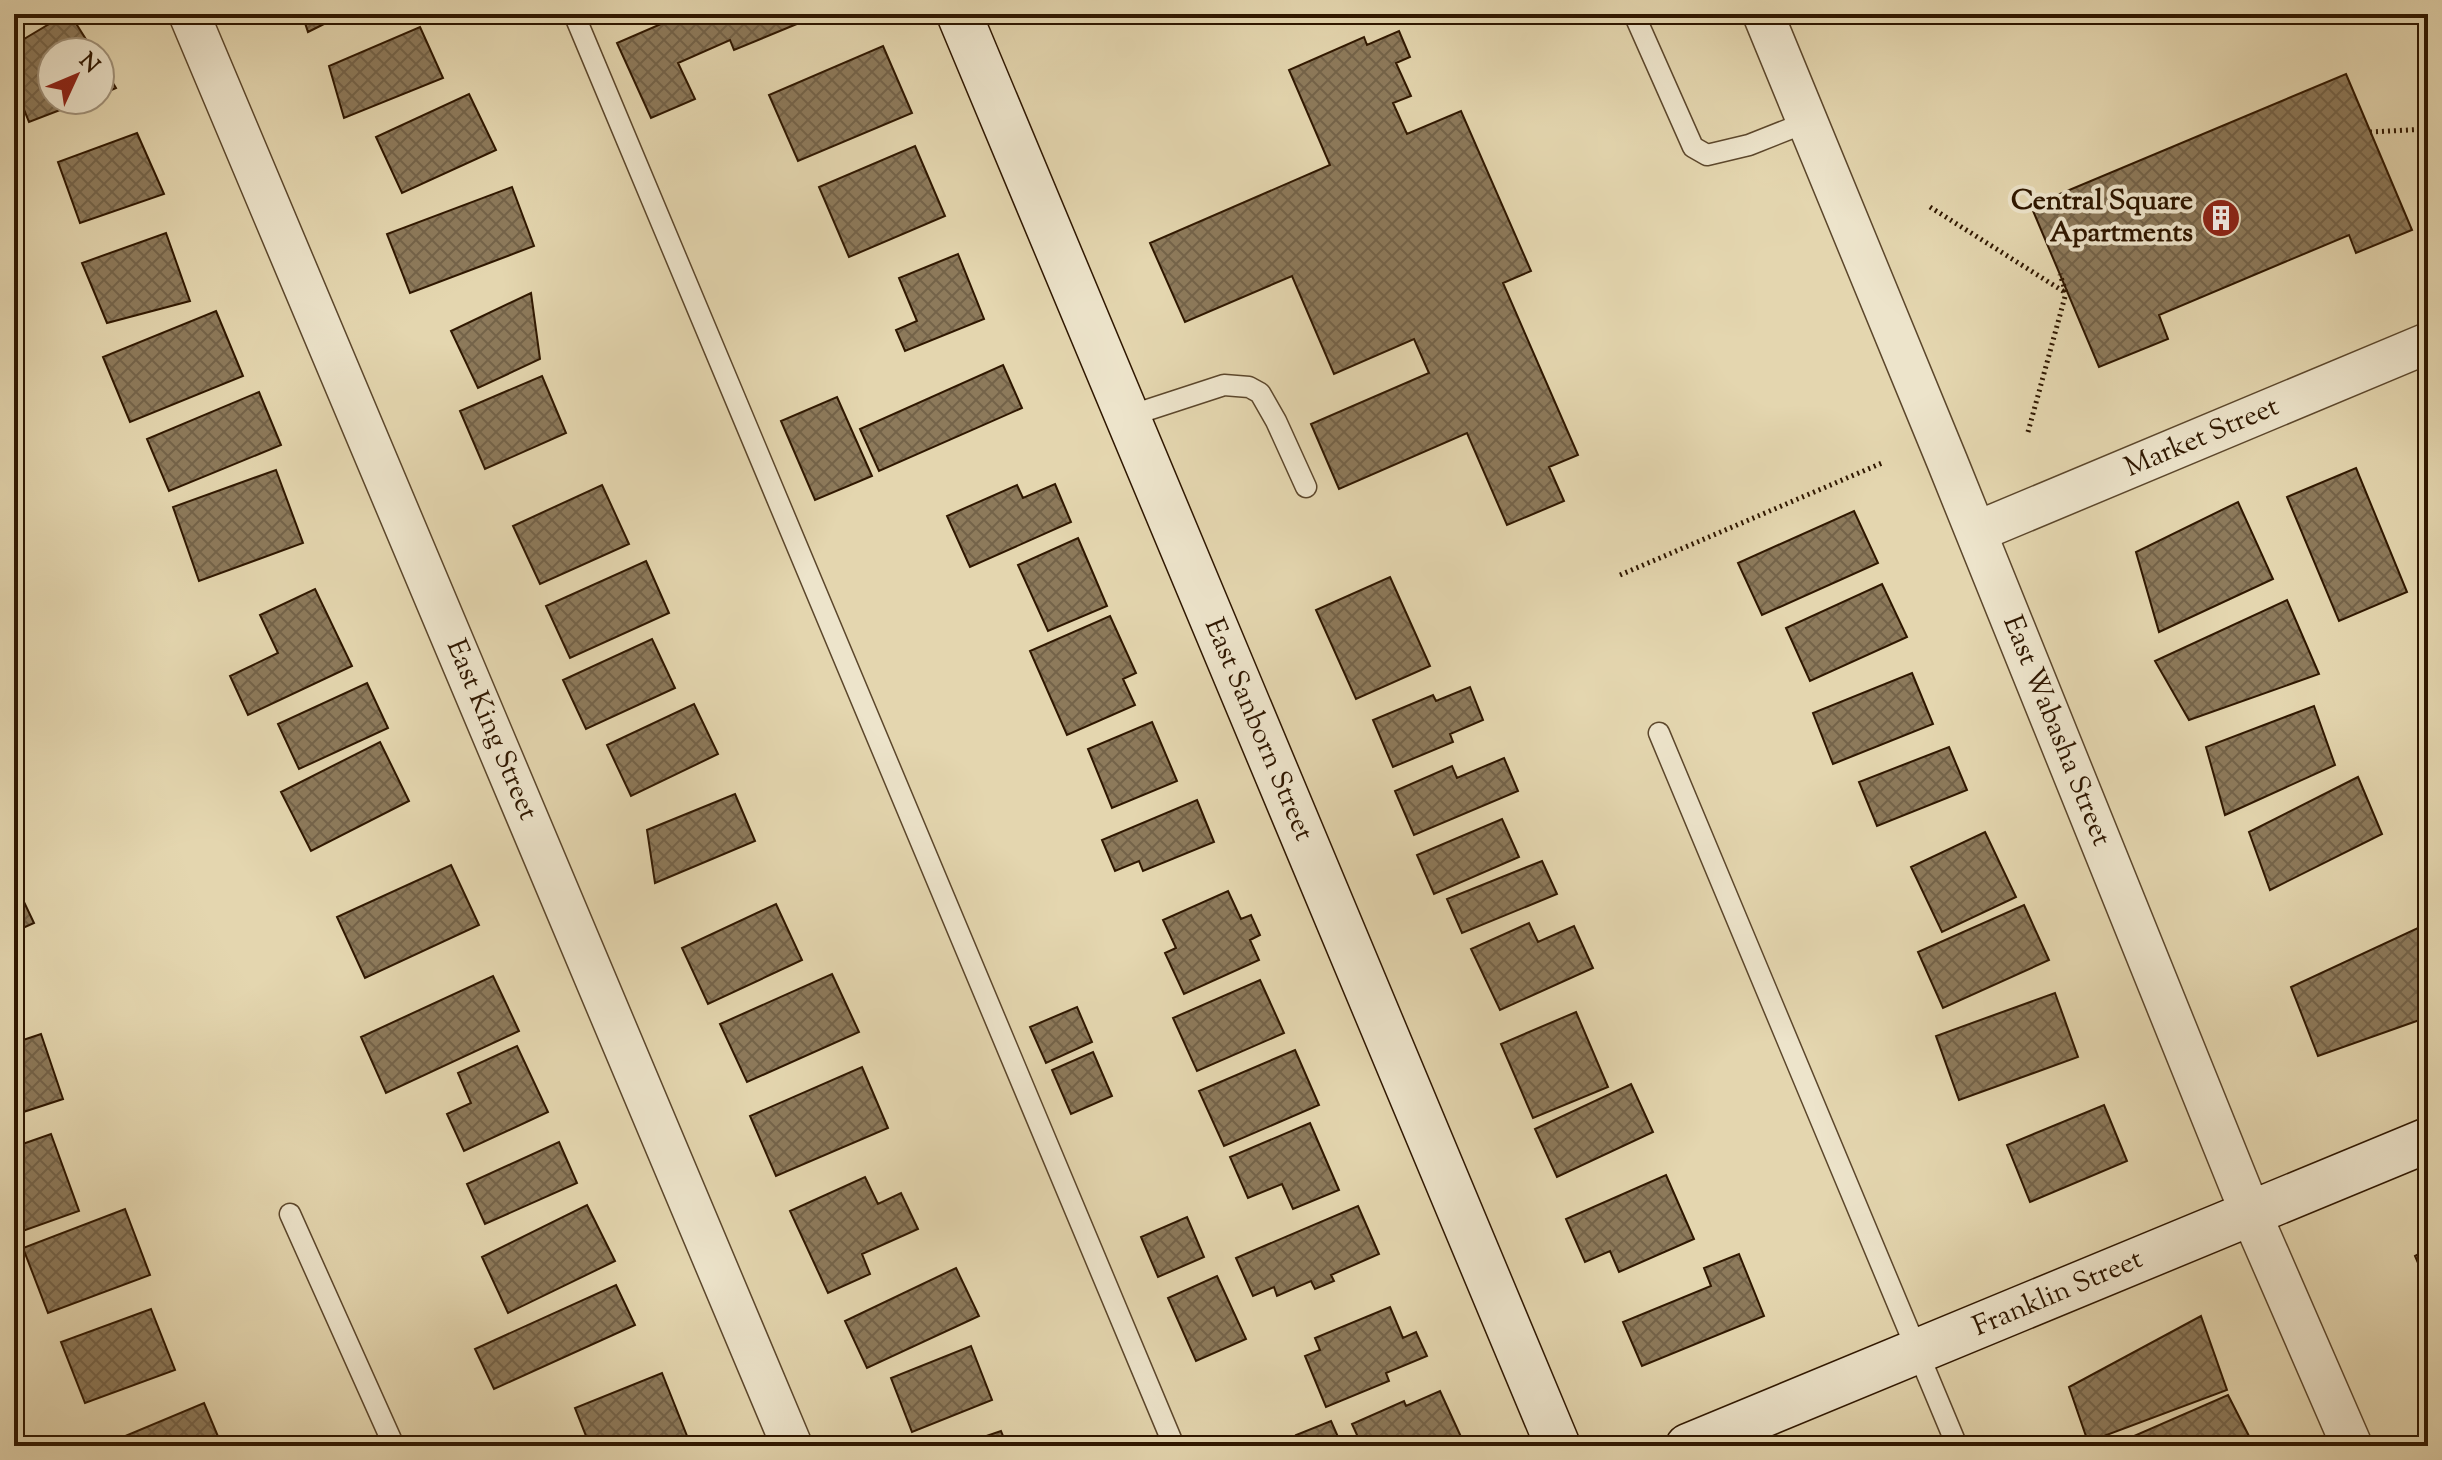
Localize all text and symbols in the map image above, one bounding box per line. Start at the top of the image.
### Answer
north arrow [36,36,116,116]
text: N [71,47,106,82]
place label: Central Square Apartments [2011,182,2193,254]
building icon: Central Square Apartments [2200,197,2242,239]
street label: Market Street [2119,387,2286,488]
street label: East Wabasha Street [1992,610,2121,853]
street label: East Sanborn Street [1193,613,1323,848]
street label: East King Street [435,633,547,827]
street label: Franklin Street [1967,1240,2149,1348]

